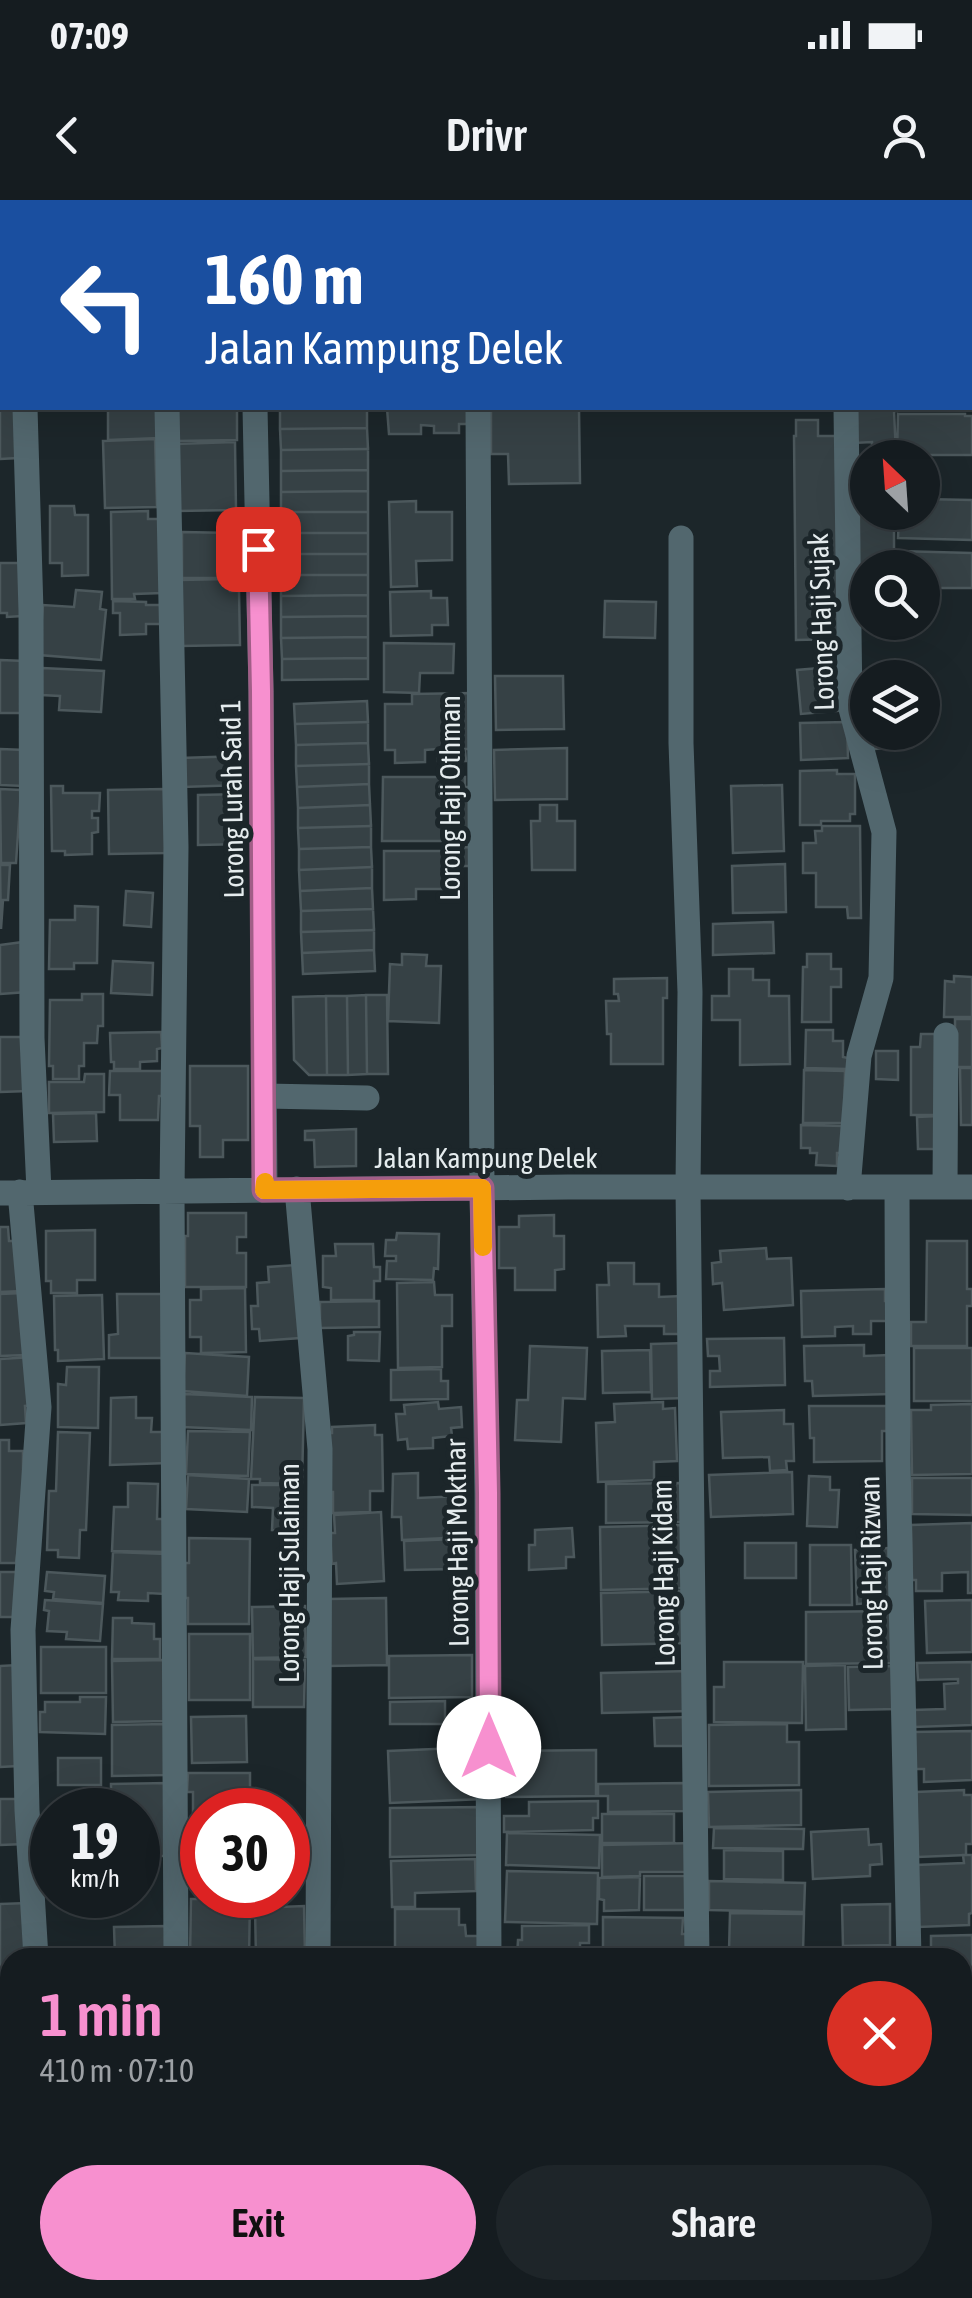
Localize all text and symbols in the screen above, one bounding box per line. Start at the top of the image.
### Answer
text: 07:09 [50,14,129,57]
icon: back [40,108,95,163]
icon: person [877,108,932,163]
text: Drivr [446,109,526,161]
text: 160 m [205,239,364,319]
icon: left [40,240,170,370]
text: Jalan Kampung Delek [205,322,563,374]
north arrow [850,440,940,530]
map controls [850,440,940,750]
pin [216,507,301,592]
icon: arrive [231,522,286,577]
street label: Lorong Haji Sujak [802,533,840,711]
button: search [850,550,940,640]
button: layers [850,660,940,750]
street label: Lorong Haji Othman [434,695,466,901]
street label: Lorong Lurah Said 1 [214,699,250,899]
street label: Jalan Kampung Delek [375,1142,598,1174]
street label: Lorong Haji Mokthar [439,1438,475,1647]
street label: Lorong Haji Sulaiman [273,1463,305,1683]
street label: Lorong Haji Rizwan [853,1476,889,1670]
street label: Lorong Haji Kidam [645,1479,681,1667]
position arrow [437,1695,541,1799]
speed limit sign: 30 [180,1788,310,1918]
text: 19 [71,1812,118,1870]
text: km/h [70,1864,120,1892]
text: 1 min [40,1980,163,2049]
button: close [827,1981,932,2086]
text: 410 m · 07:10 [40,2052,194,2089]
button: Exit [40,2165,476,2280]
button: Share [496,2165,932,2280]

